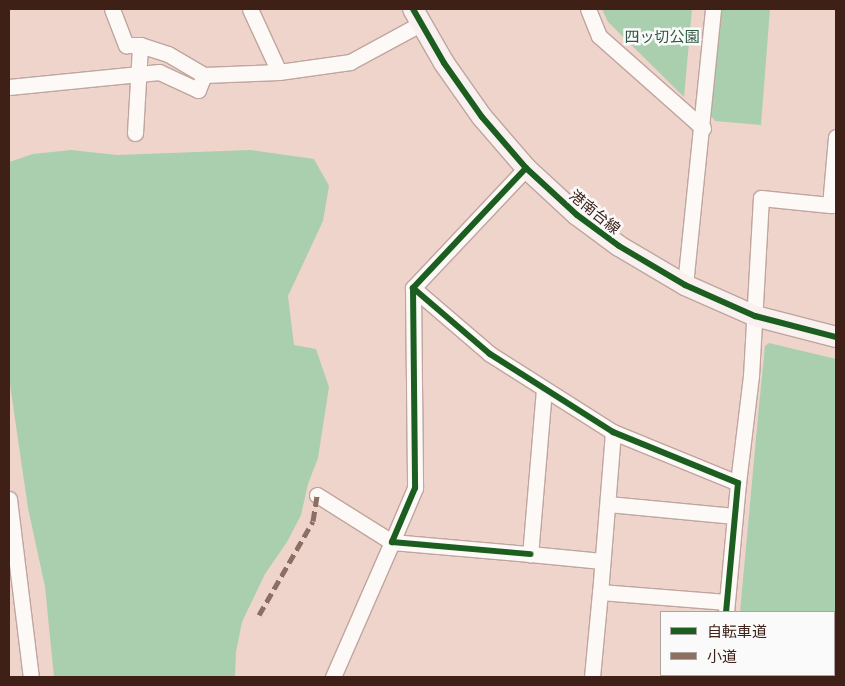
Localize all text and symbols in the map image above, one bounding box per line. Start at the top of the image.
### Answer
park label: 四ッ切公園 [625,28,699,46]
street label: 港南台線 [566,186,624,238]
legend [660,611,835,676]
text: 自転車道 [707,622,767,641]
text: 小道 [707,647,737,666]

